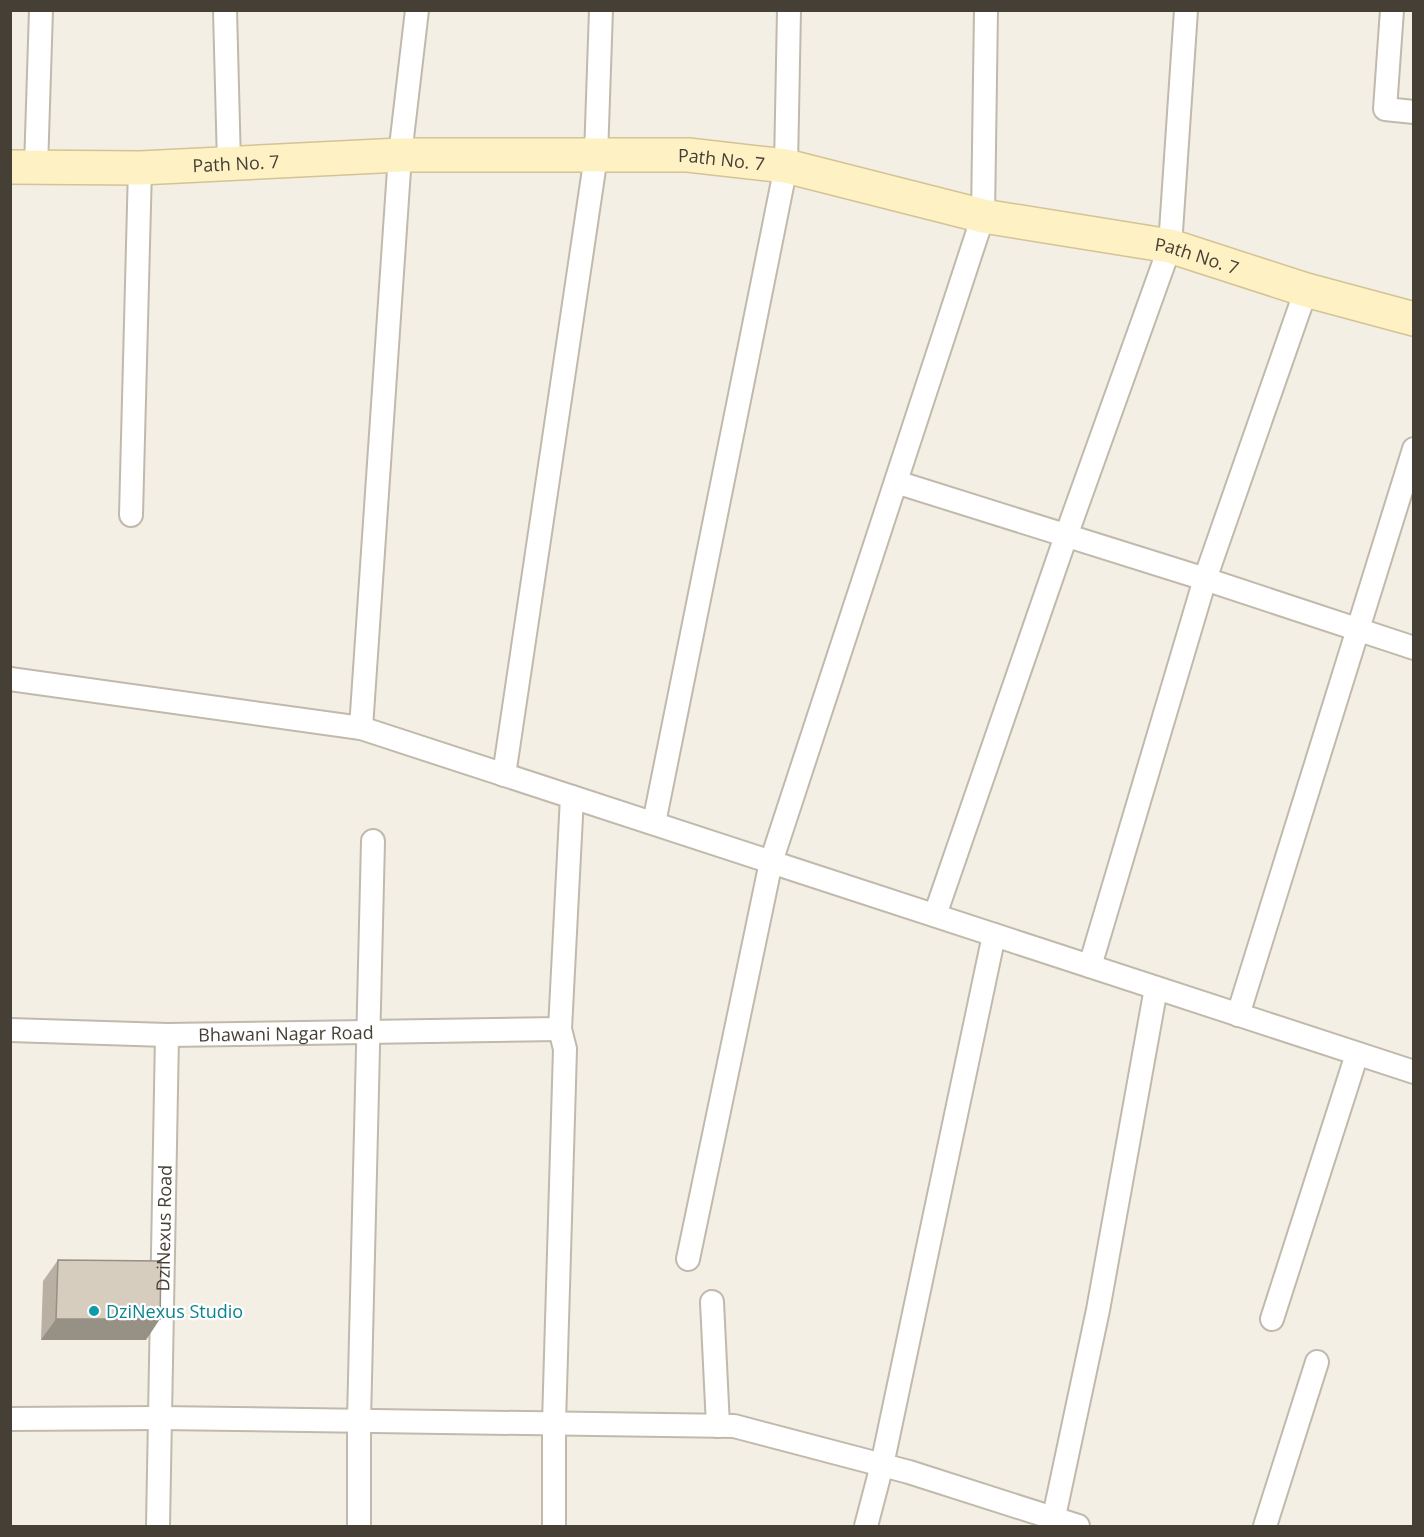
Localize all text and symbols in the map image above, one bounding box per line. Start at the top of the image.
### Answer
street label: Path No. 7 [678,143,766,176]
street label: Path No. 7 [192,149,280,177]
street label: Path No. 7 [1153,232,1242,280]
street label: Bhawani Nagar Road [198,1020,374,1047]
street label: DziNexus Road [150,1165,177,1291]
place label: DziNexus Studio [106,1299,243,1323]
marker: DziNexus Studio [87,1304,101,1318]

